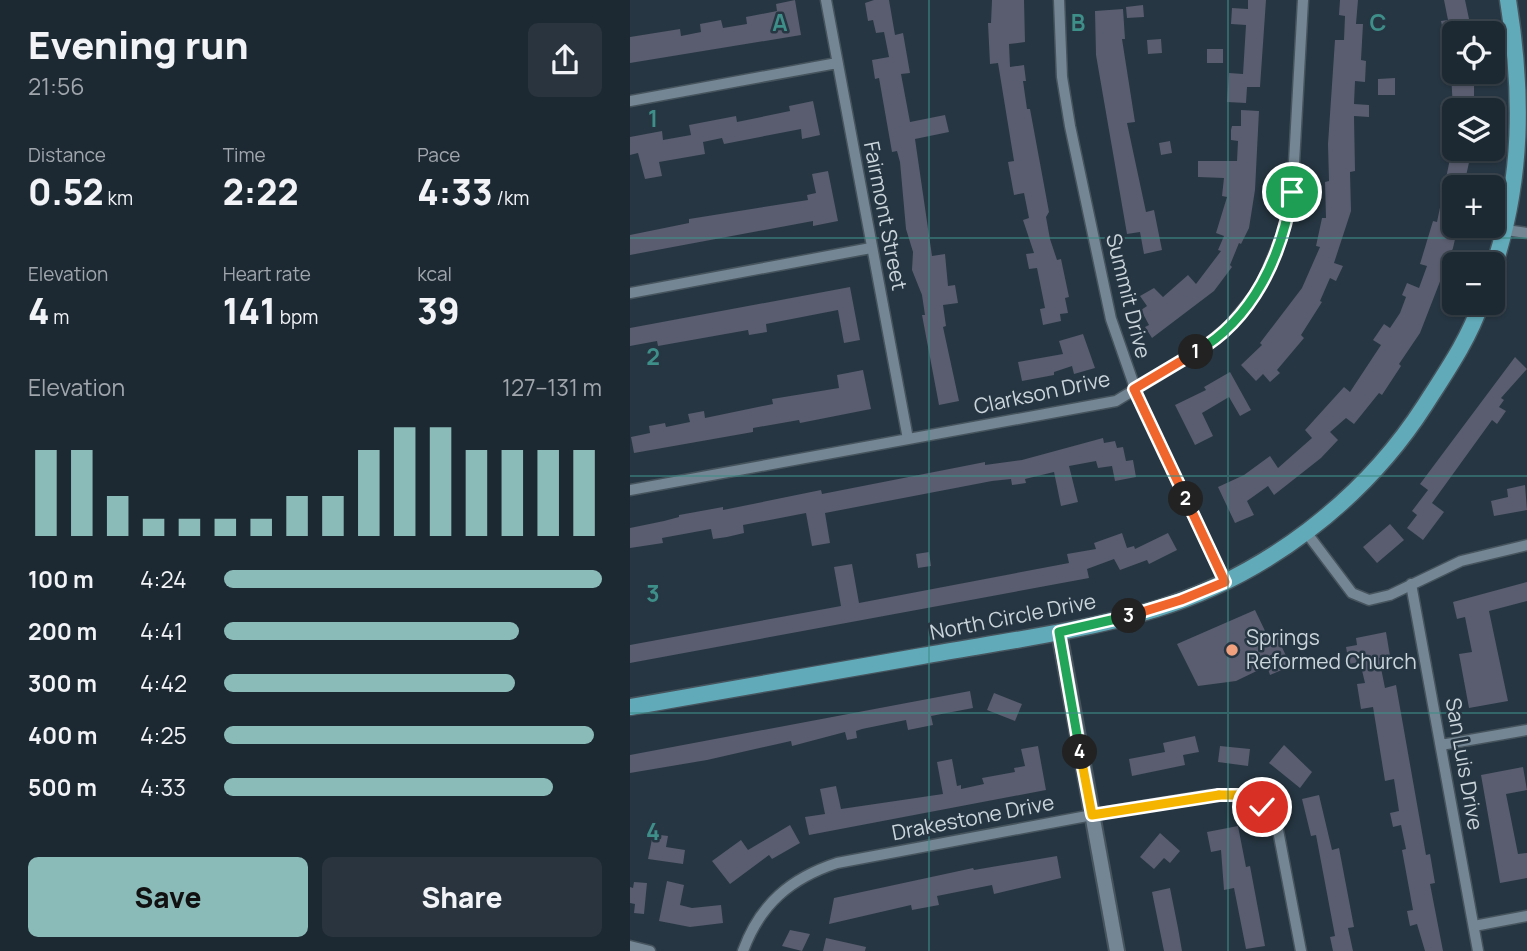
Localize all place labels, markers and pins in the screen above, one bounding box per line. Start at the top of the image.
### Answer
pin [1262,162,1322,222]
pin: 1 [1178,334,1214,370]
pin: 2 [1168,482,1204,516]
pin: 3 [1112,598,1146,634]
place label: Springs Reformed Church [1246,623,1417,675]
marker: Springs Reformed Church [1224,642,1240,658]
pin: 4 [1063,734,1098,770]
pin [1232,777,1292,837]

